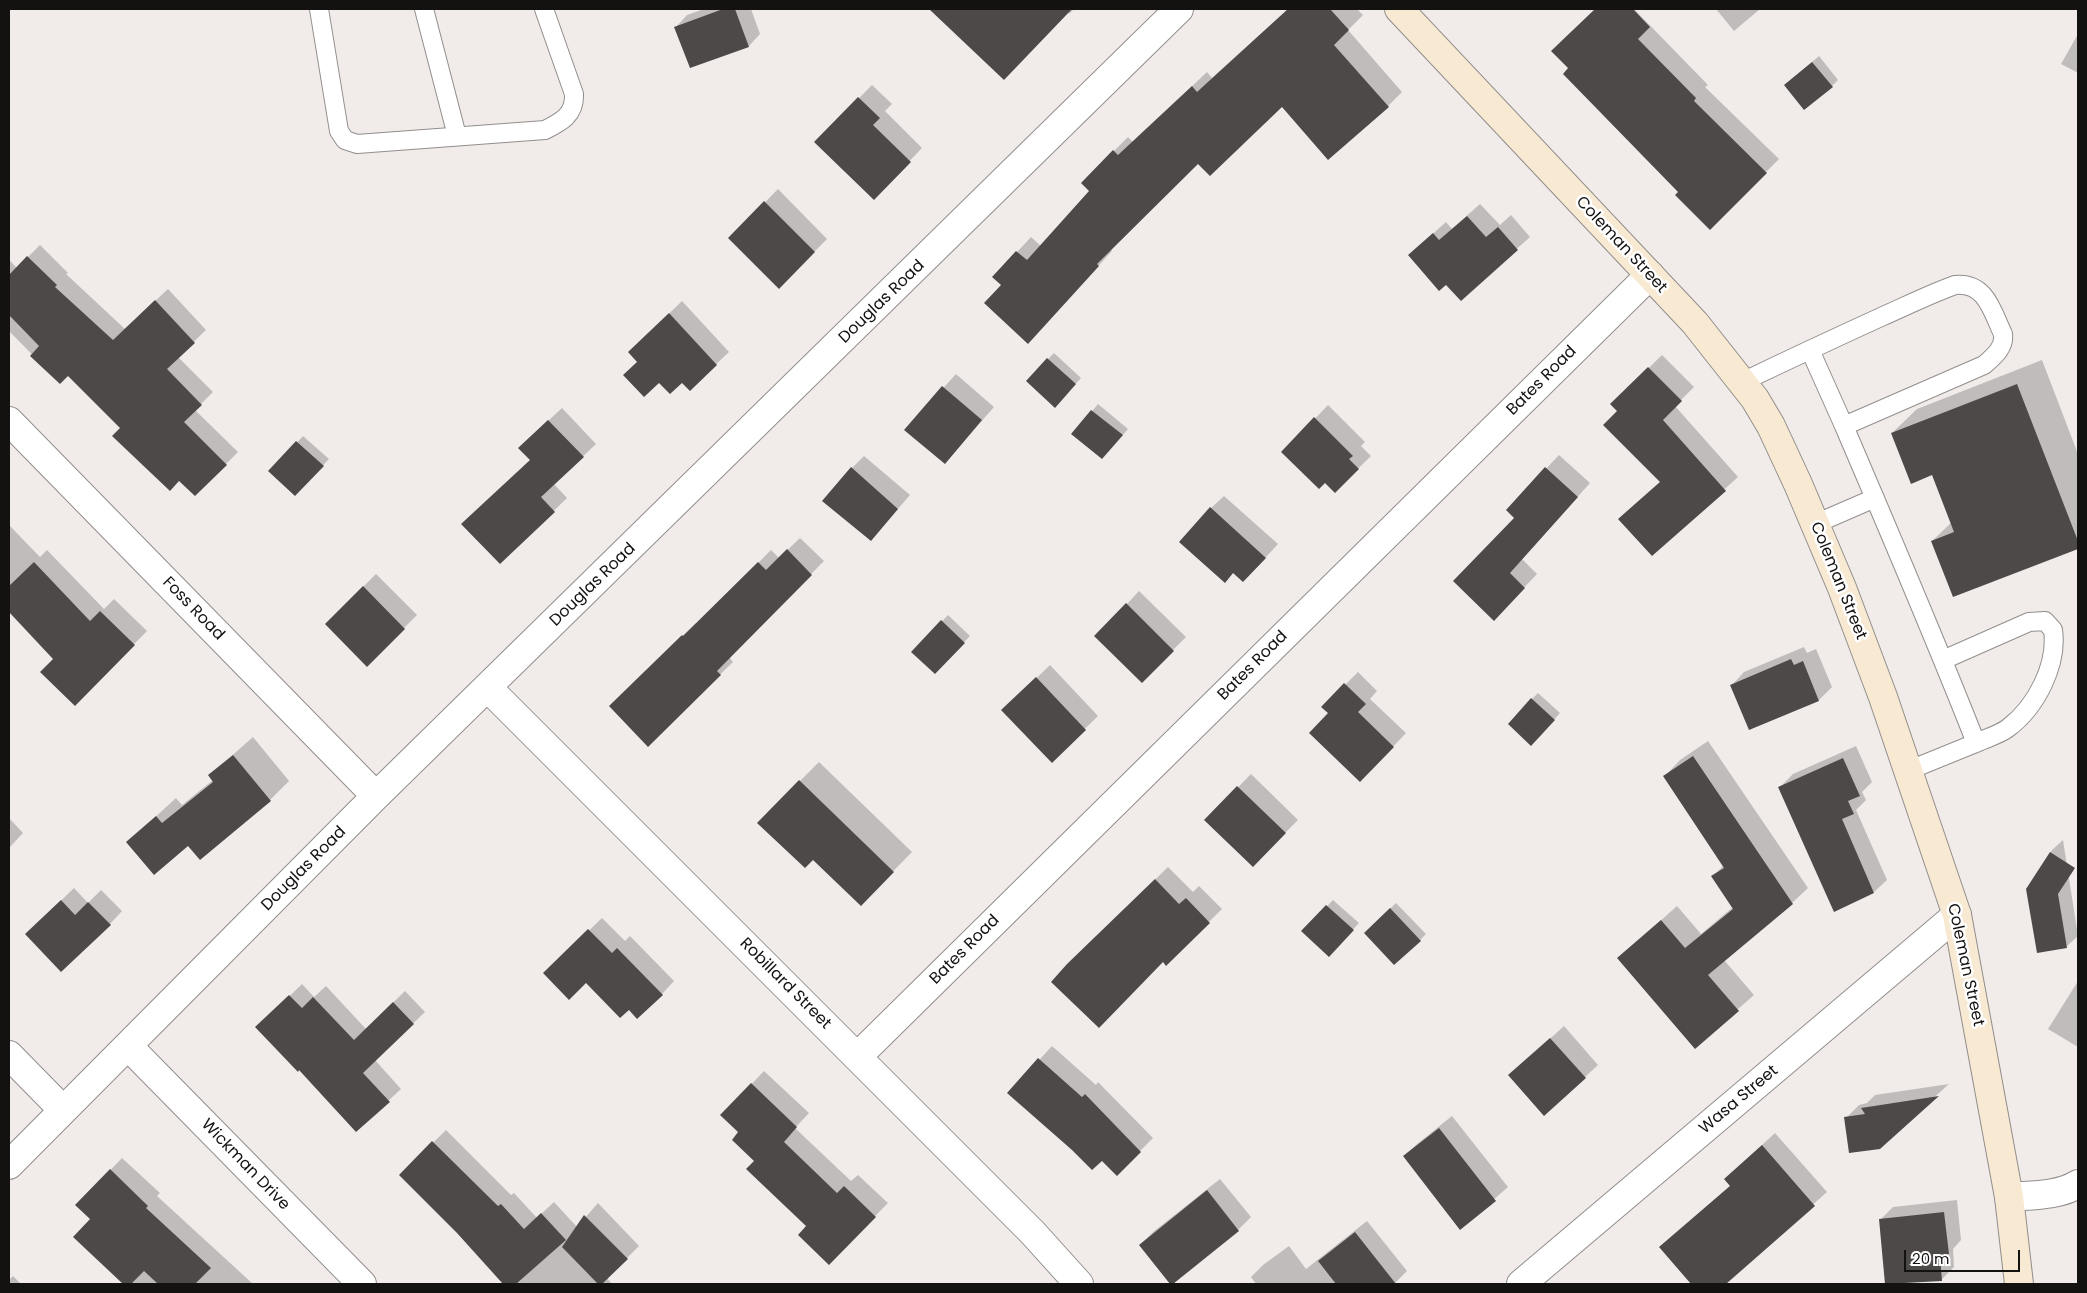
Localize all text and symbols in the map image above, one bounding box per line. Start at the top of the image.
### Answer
street label: Coleman Street [1571,193,1671,297]
street label: Douglas Road [835,256,929,348]
street label: Bates Road [1503,342,1581,420]
street label: Coleman Street [1806,519,1870,643]
street label: Douglas Road [546,539,640,631]
street label: Foss Road [158,573,228,645]
street label: Bates Road [1214,627,1292,705]
street label: Douglas Road [258,823,350,915]
street label: Coleman Street [1943,902,1987,1028]
street label: Bates Road [926,911,1004,989]
street label: Robillard Street [735,934,835,1034]
street label: Wasa Street [1696,1062,1782,1138]
street label: Wickman Drive [197,1115,293,1215]
scale bar [1907,1240,2023,1272]
text: 20 m [1912,1248,1950,1269]

